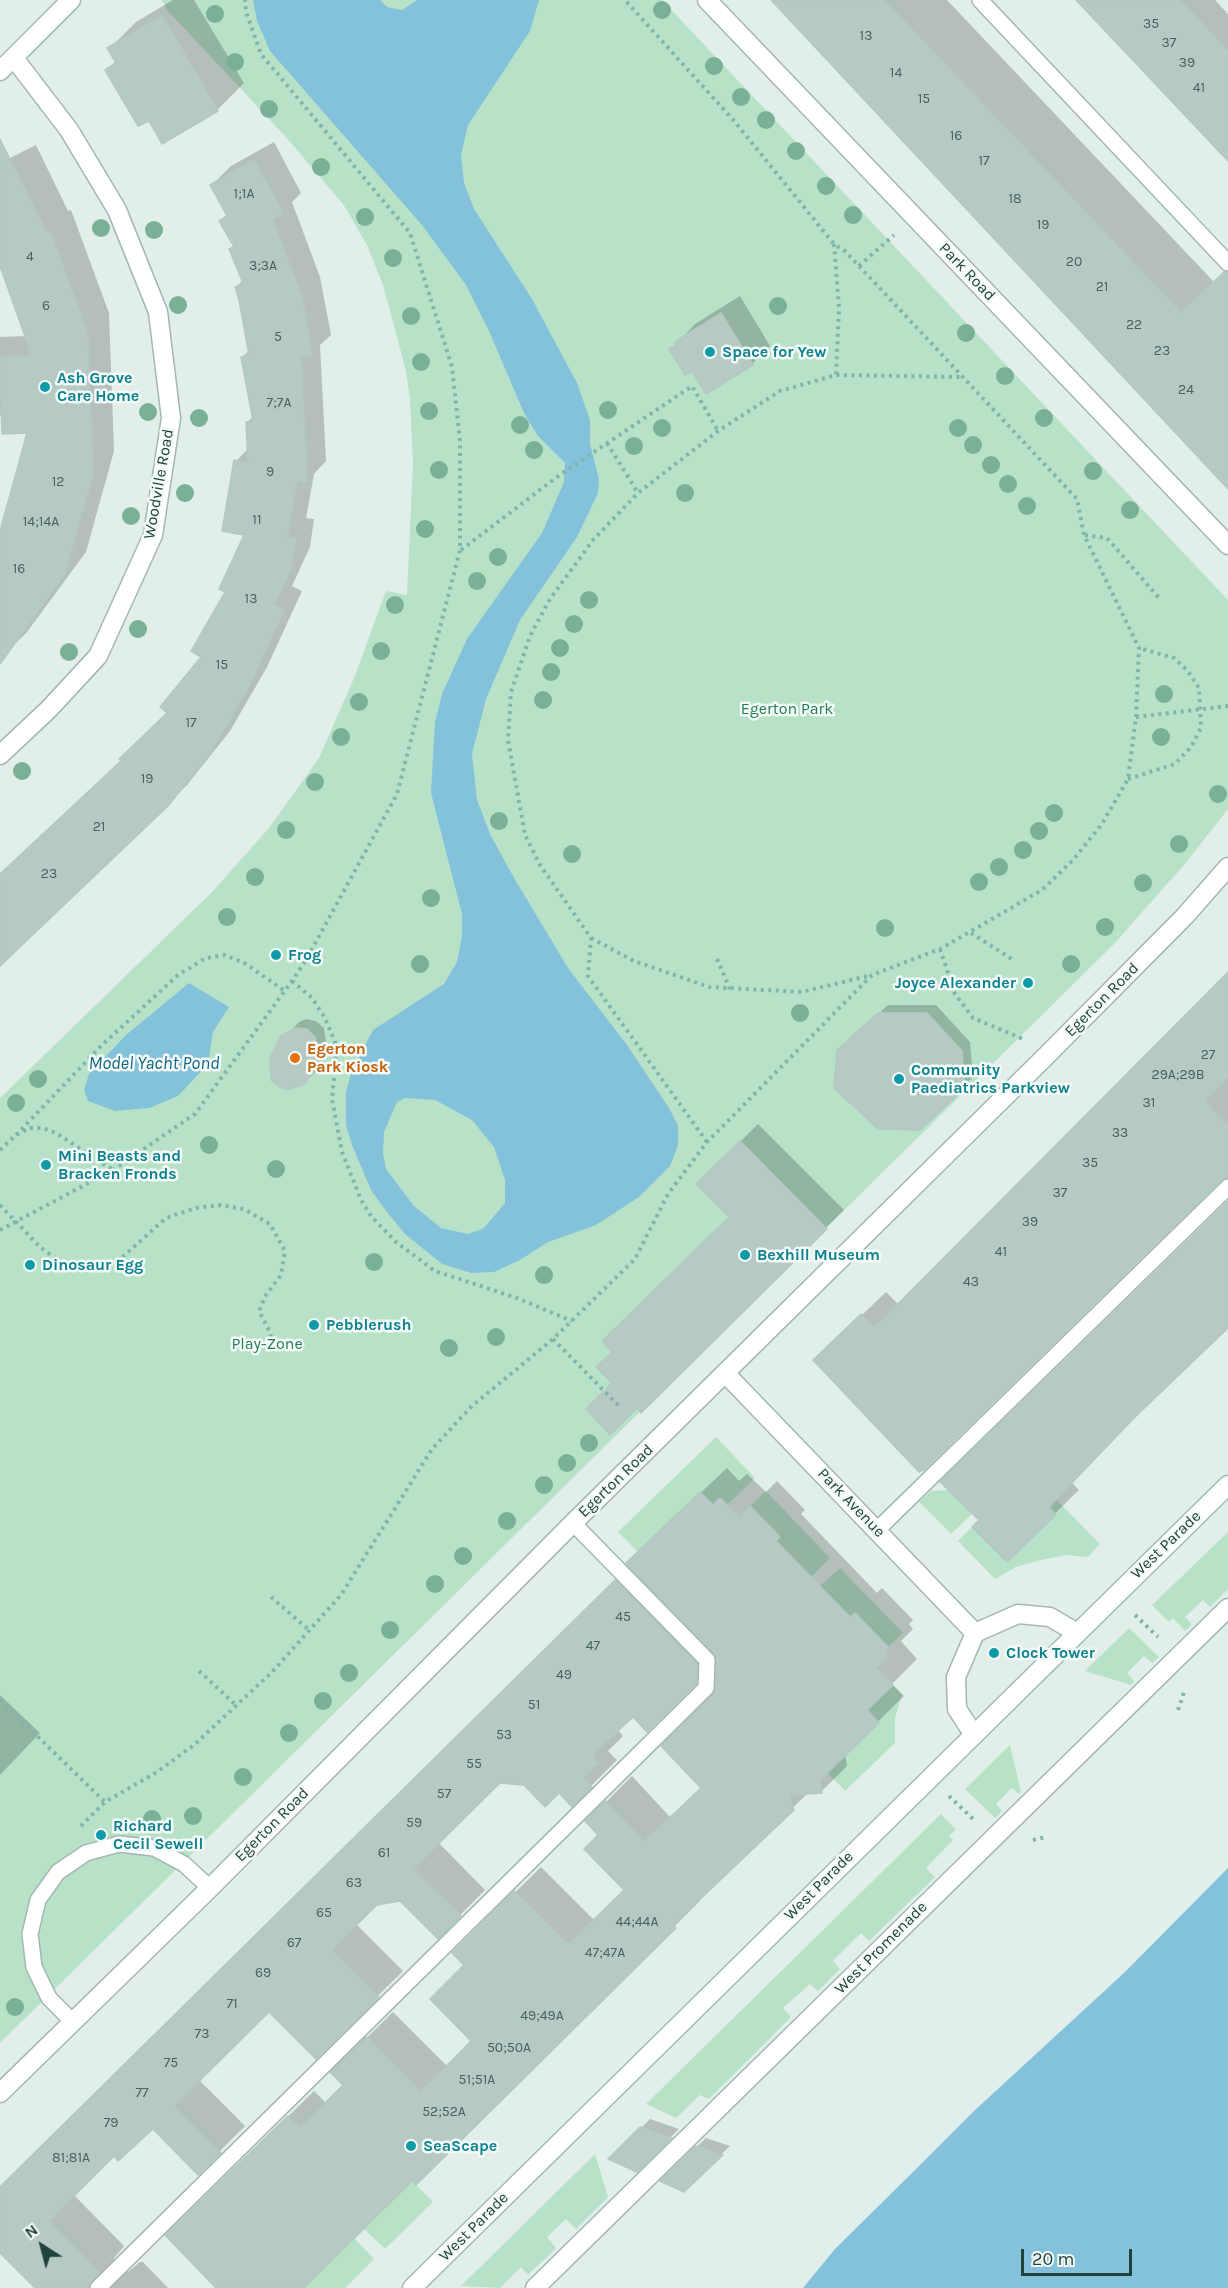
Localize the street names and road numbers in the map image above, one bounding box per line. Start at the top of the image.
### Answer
street label: Park Road [935,239,999,305]
street label: Woodville Road [140,427,178,541]
street label: Egerton Road [1061,959,1143,1041]
street label: Egerton Road [574,1440,658,1522]
street label: Park Avenue [813,1464,889,1542]
street label: West Parade [1127,1507,1205,1583]
street label: Egerton Road [231,1784,313,1866]
street label: West Parade [780,1847,858,1925]
street label: West Promenade [831,1898,931,1998]
street label: West Parade [435,2188,513,2266]

